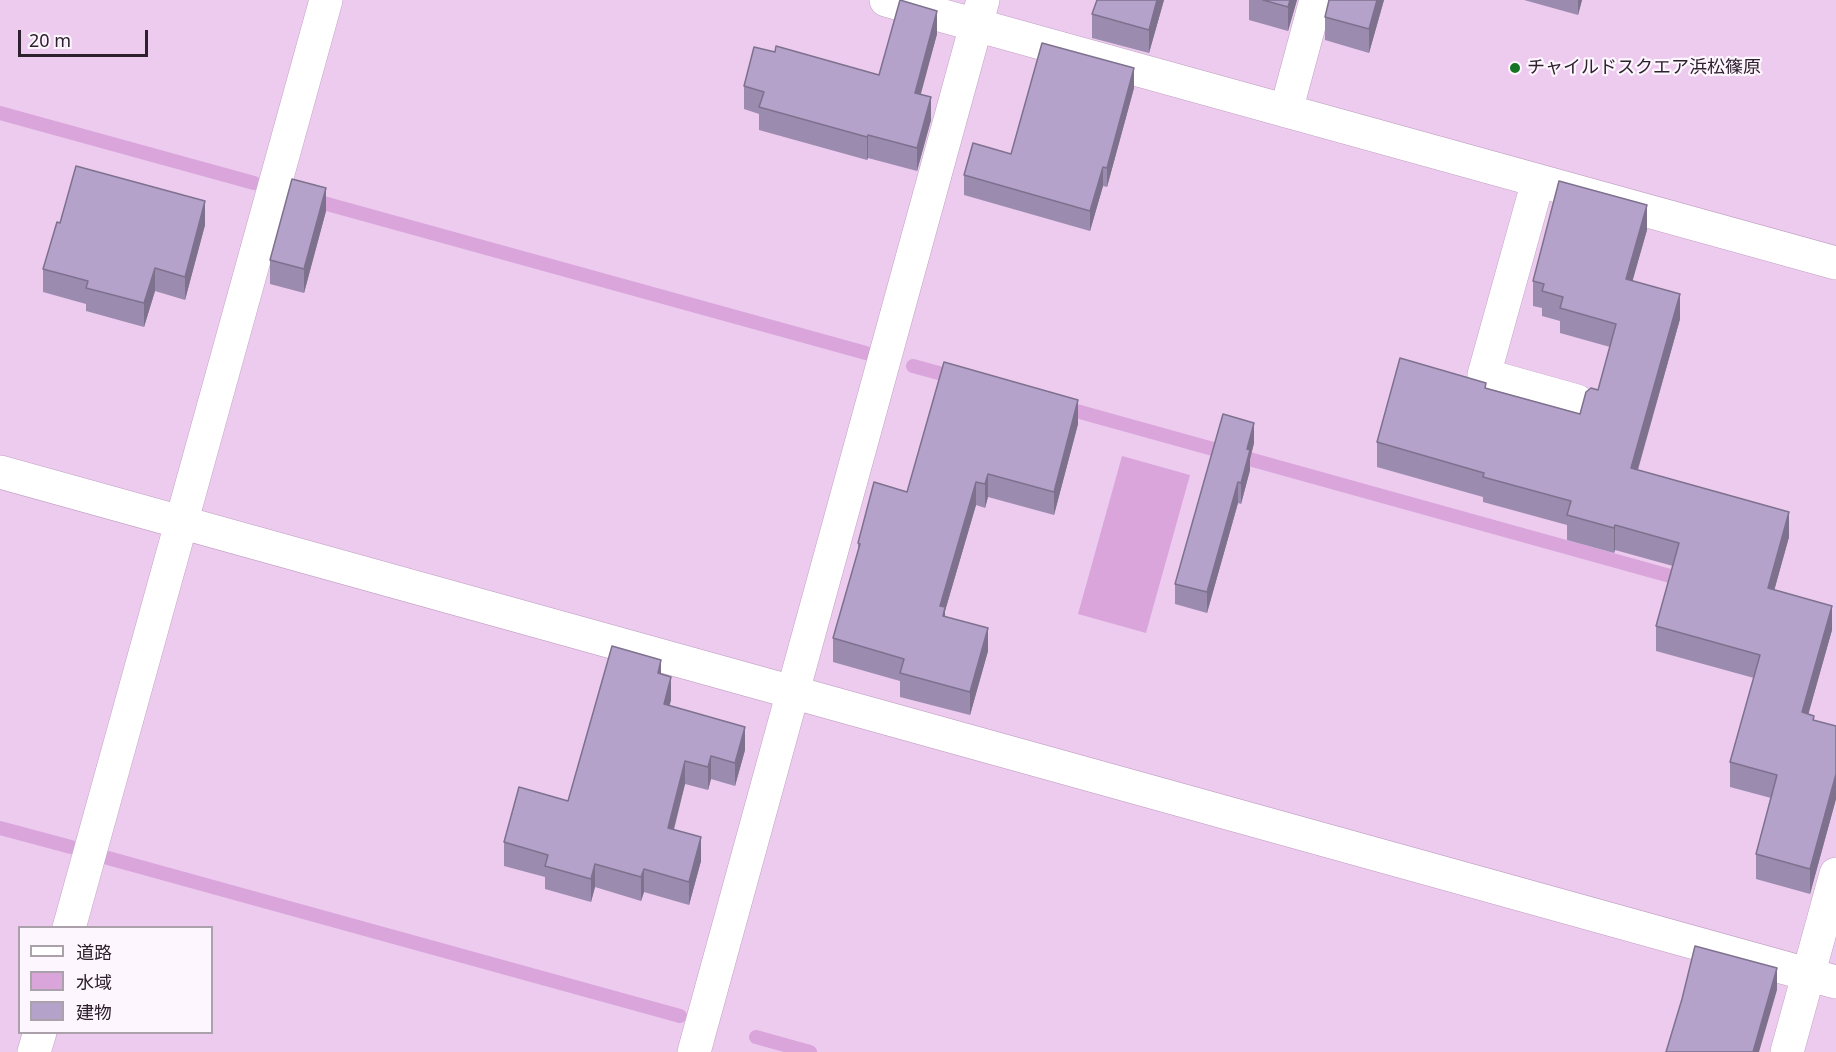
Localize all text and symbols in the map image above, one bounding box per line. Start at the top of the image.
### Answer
scale bar [21,18,152,56]
text: 20 m [29,28,71,52]
place label: チャイルドスクエア浜松篠原 [1527,57,1761,79]
marker: チャイルドスクエア浜松篠原 [1508,61,1522,75]
legend [18,926,213,1034]
text: 道路 [76,940,112,964]
text: 水域 [76,970,112,994]
text: 建物 [76,1000,112,1024]

